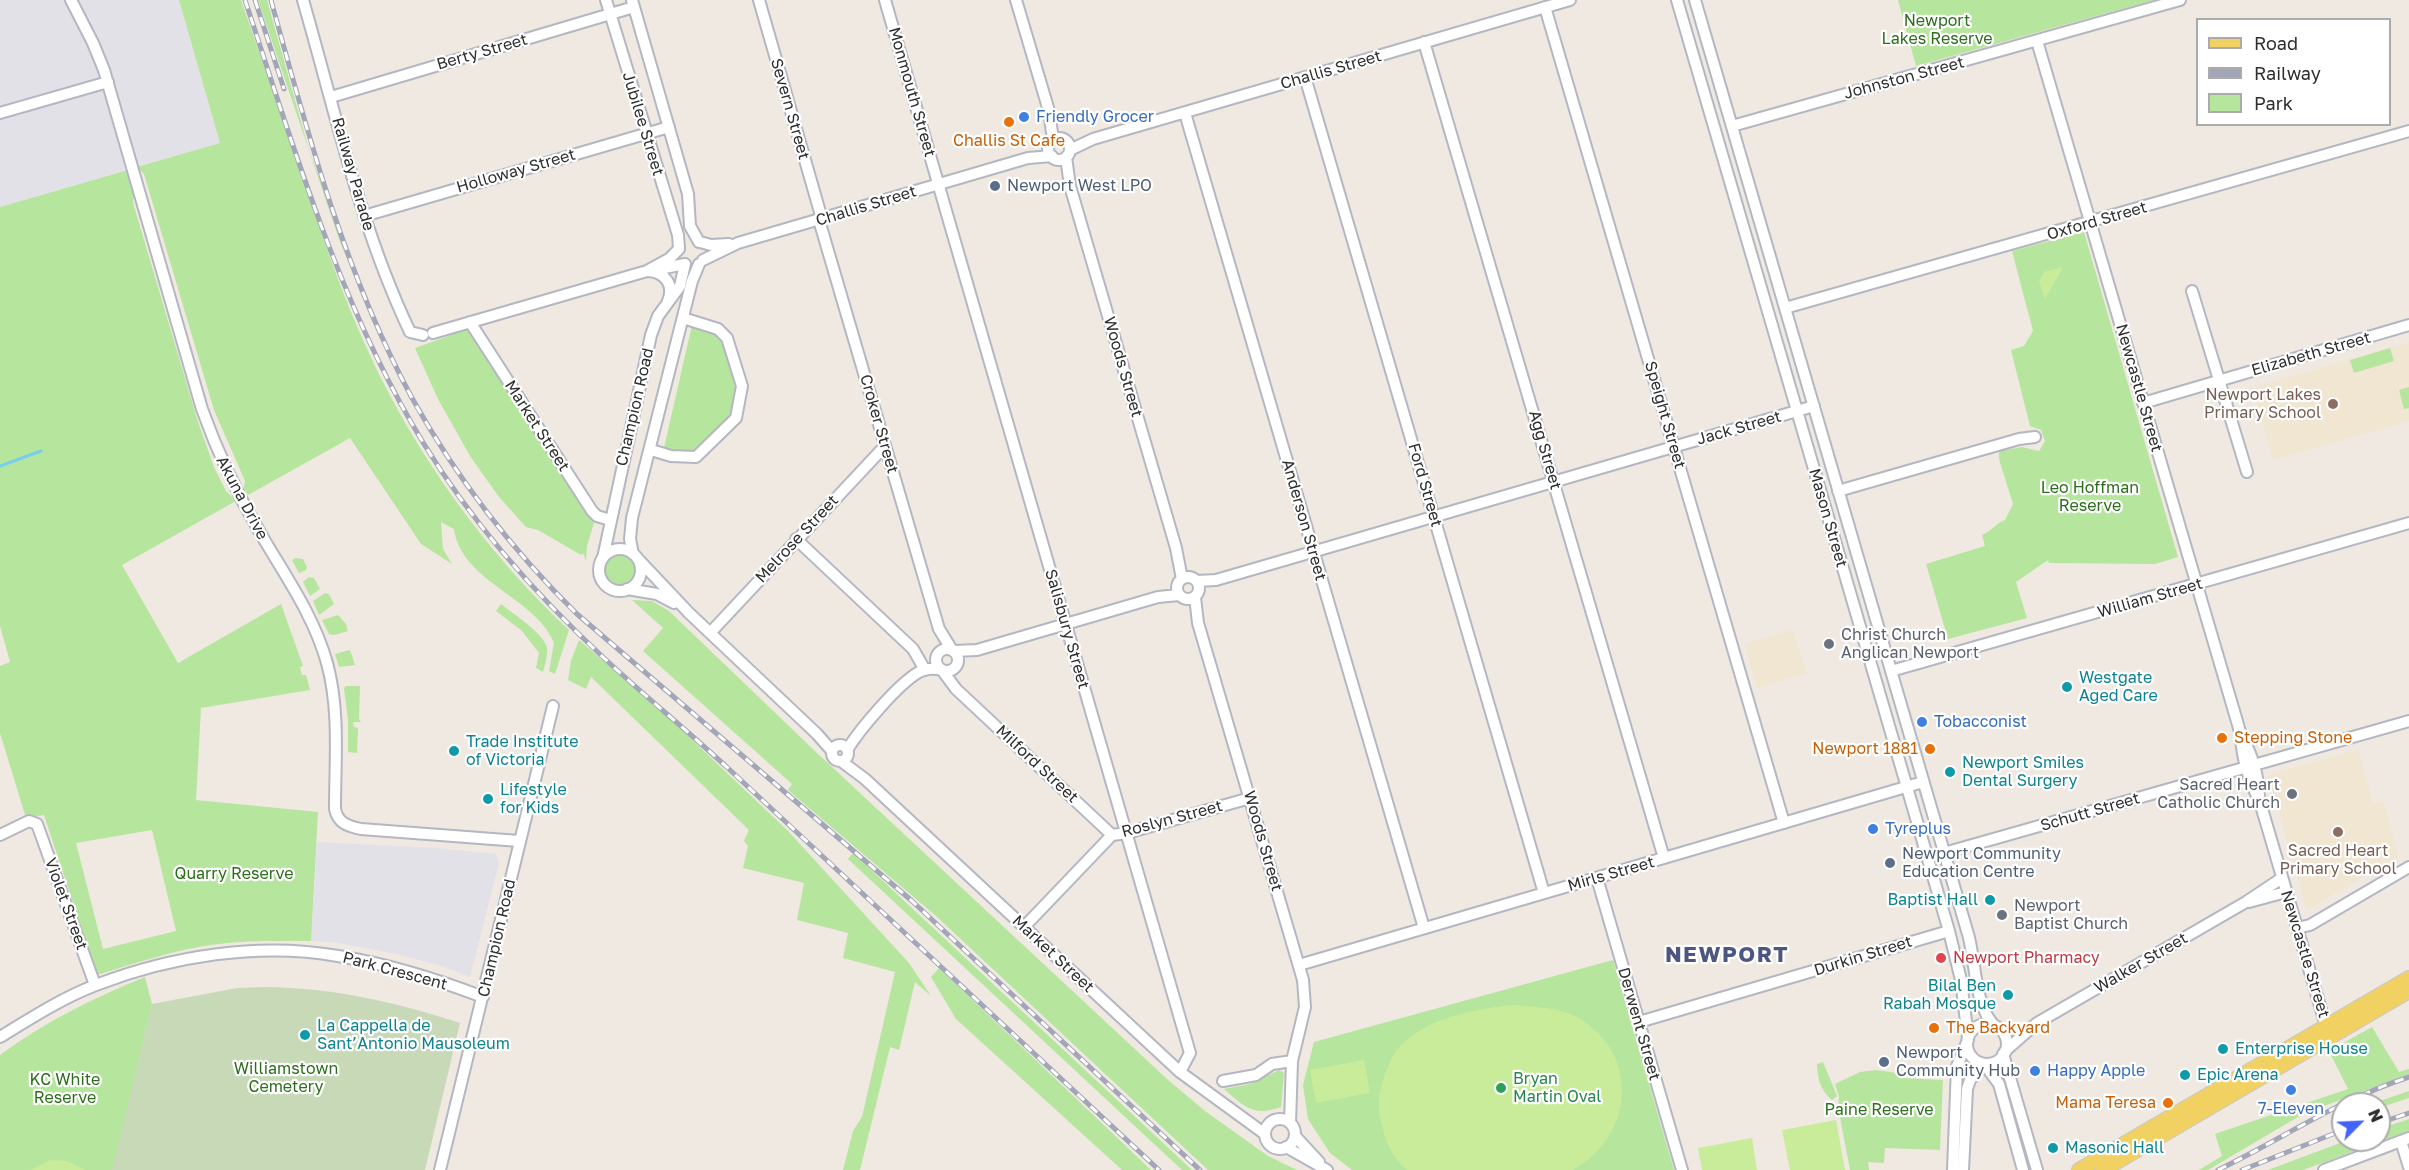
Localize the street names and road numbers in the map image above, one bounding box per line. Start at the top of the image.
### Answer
street label: Monmouth Street [884,25,940,159]
street label: Berty Street [434,30,530,74]
street label: Challis Street [1278,46,1384,94]
street label: Johnston Street [1842,53,1966,103]
street label: Severn Street [766,56,814,162]
street label: Jubilee Street [618,70,668,178]
street label: Railway Parade [328,115,378,233]
street label: Holloway Street [454,145,578,197]
street label: Challis Street [813,182,919,230]
street label: Oxford Street [2045,198,2149,244]
street label: Woods Street [1099,315,1147,419]
street label: Newcastle Street [2112,322,2166,454]
street label: Elizabeth Street [2249,328,2373,380]
street label: Champion Road [612,346,658,468]
street label: Speight Street [1640,359,1690,471]
street label: Croker Street [856,372,902,476]
street label: Market Street [500,377,574,475]
street label: Jack Street [1695,407,1783,449]
street label: Agg Street [1525,408,1565,492]
street label: Ford Street [1404,441,1446,529]
street label: Akuna Drive [212,453,272,543]
street label: Anderson Street [1278,457,1330,583]
street label: Mason Street [1805,466,1851,570]
street label: Melrose Street [751,491,843,587]
street label: Salisbury Street [1041,567,1093,691]
street label: William Street [2095,574,2205,622]
street label: Milford Street [992,721,1082,807]
street label: Woods Street [1239,789,1287,893]
street label: Schutt Street [2038,789,2142,835]
street label: Roslyn Street [1119,796,1225,842]
street label: Mirls Street [1565,852,1657,896]
street label: Violet Street [40,855,92,953]
street label: Champion Road [474,877,520,999]
street label: Newcastle Street [2276,888,2334,1020]
street label: Market Street [1008,911,1098,997]
street label: Walker Street [2091,929,2191,997]
street label: Durkin Street [1812,932,1914,980]
street label: Park Crescent [341,948,449,994]
street label: Derwent Street [1614,965,1664,1083]

